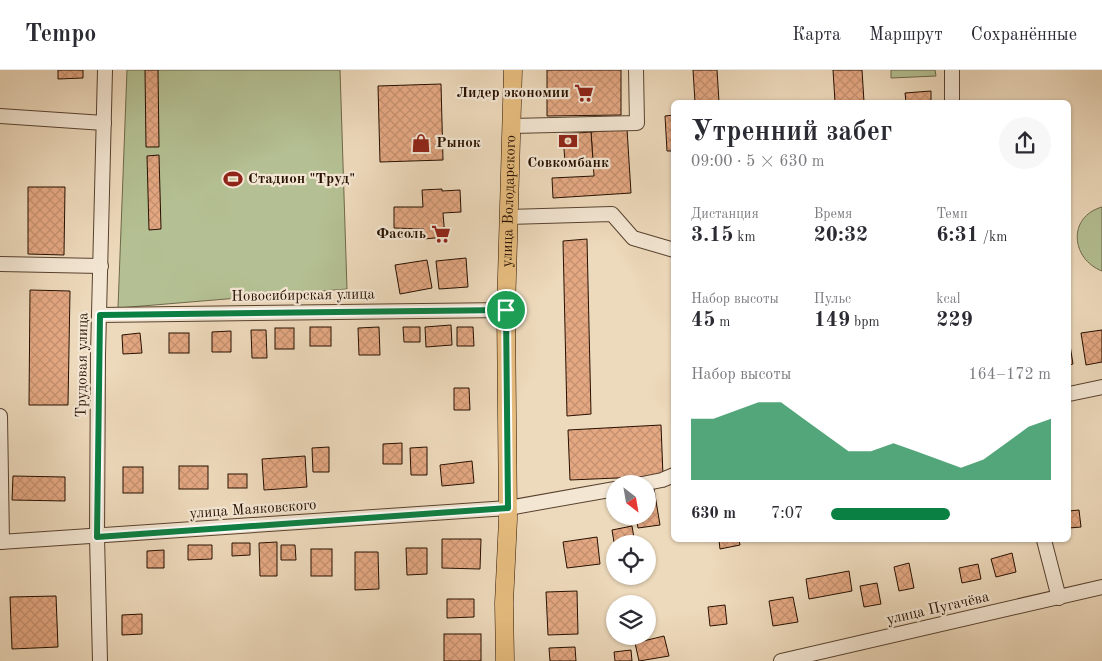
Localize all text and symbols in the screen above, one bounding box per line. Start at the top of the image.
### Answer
text: Tempo [25,23,96,47]
text: Карта [792,26,841,44]
text: Маршрут [869,26,943,44]
text: Сохранённые [971,26,1077,44]
supermarket icon: Лидер экономии [573,82,595,104]
place label: Лидер экономии [456,86,569,101]
button: share [999,117,1051,169]
text: Утренний забег [691,119,892,147]
bank icon: Совкомбанк [557,130,579,152]
shop icon: Рынок [410,132,432,154]
street label: улица Володарского [500,135,519,268]
place label: Рынок [436,136,481,151]
text: 09:00 · 5 × 630 m [691,154,824,170]
place label: Совкомбанк [527,156,609,171]
sports icon: Стадион "Труд" [222,168,244,190]
place label: Стадион "Труд" [248,172,355,187]
text: Дистанция [691,207,759,221]
text: Время [814,207,852,221]
text: Темп [936,207,968,221]
supermarket icon: Фасоль [430,223,452,245]
text: 3.15 [691,225,733,246]
text: 20:32 [814,225,868,246]
text: 6:31 [936,225,979,246]
place label: Фасоль [376,227,426,242]
text: km [733,230,756,244]
text: /km [979,230,1007,244]
street label: Новосибирская улица [231,287,376,305]
pin [485,289,527,331]
text: Набор высоты [691,292,779,306]
text: Пульс [814,292,851,306]
text: kcal [936,292,960,306]
icon: arrive [492,296,520,324]
text: 45 [691,310,715,331]
text: 149 [814,310,850,331]
text: 229 [936,310,973,331]
street label: Трудовая улица [75,312,91,418]
text: m [715,315,730,329]
text: bpm [850,315,880,329]
text: Набор высоты [691,367,791,383]
text: 164–172 m [968,367,1051,383]
north arrow [606,475,656,525]
map controls [606,475,656,645]
street label: улица Маяковского [189,498,317,522]
text: 630 m [691,506,736,522]
text: 7:07 [771,506,803,522]
button: locate [606,535,656,585]
street label: улица Пугачёва [885,590,991,628]
button: layers [606,595,656,645]

